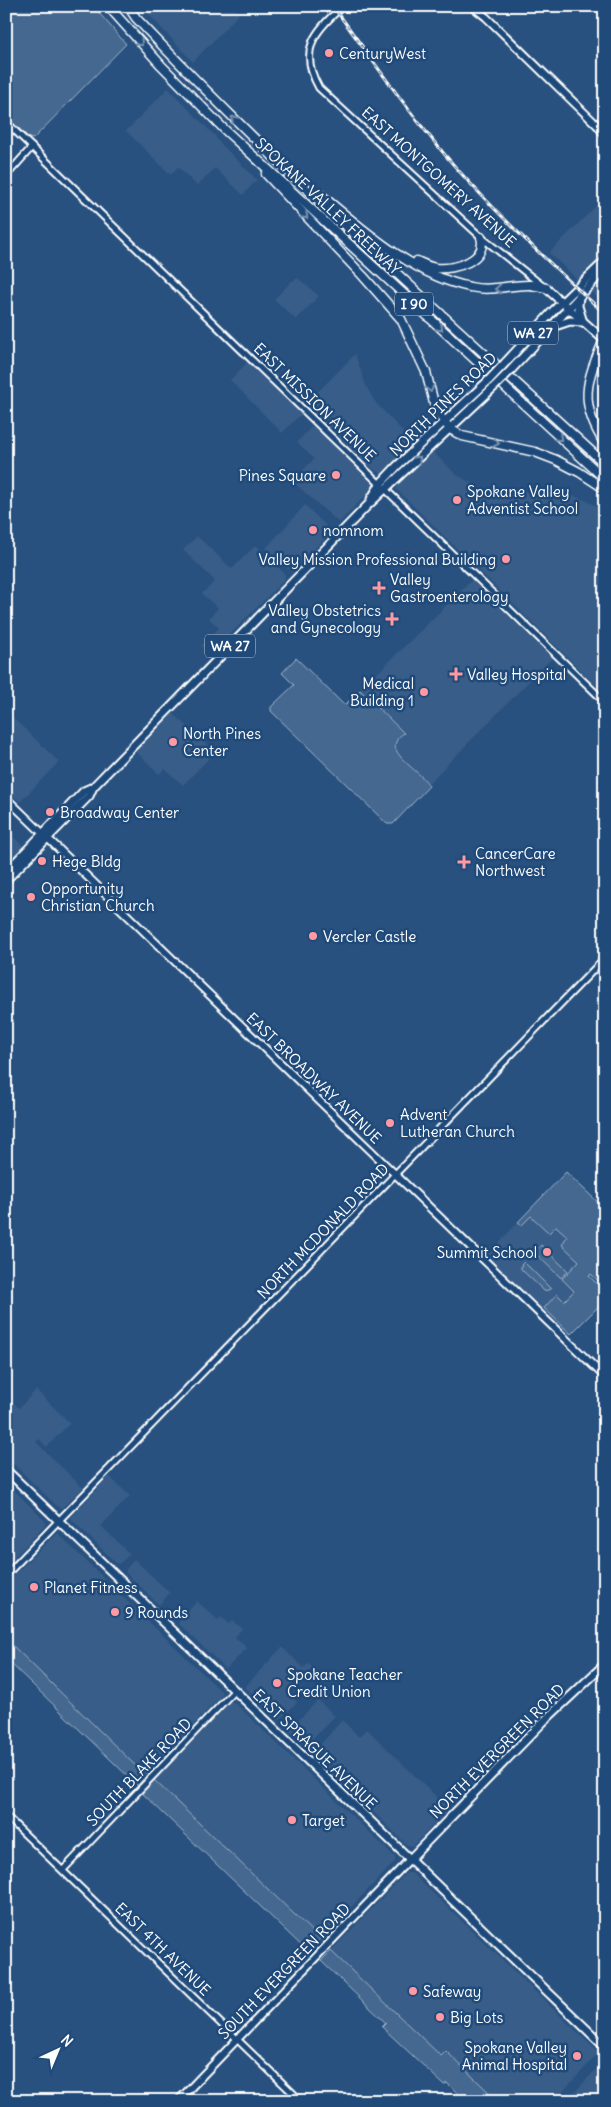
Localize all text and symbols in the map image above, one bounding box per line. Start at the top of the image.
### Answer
one-way arrow [134,37,143,46]
place label: CenturyWest [339,44,426,63]
marker: CenturyWest [323,47,335,59]
street label: EAST MONTGOMERY AVENUE [358,103,520,252]
one-way arrow [231,116,240,125]
street label: SPOKANE VALLEY FREEWAY [251,133,405,279]
one-way arrow [299,210,308,219]
one-way arrow [494,283,502,294]
road number: I 90 [395,292,433,316]
one-way arrow [434,322,443,331]
road number: WA 27 [508,322,558,344]
street label: EAST MISSION AVENUE [250,339,380,465]
street label: NORTH PINES ROAD [386,348,500,460]
one-way arrow [424,384,435,393]
one-way arrow [554,432,563,441]
one-way arrow [491,438,500,448]
one-way arrow [412,456,421,465]
place label: Pines Square [239,466,326,485]
marker: Pines Square [330,469,342,481]
place label: Spokane Valley Adventist School [467,482,578,518]
marker: Spokane Valley Adventist School [451,494,463,506]
place label: nomnom [323,521,384,540]
marker: nomnom [307,524,319,536]
place label: Valley Mission Professional Building [259,550,496,569]
marker: Valley Mission Professional Building [500,553,512,565]
place label: Valley Gastroenterology [390,570,508,606]
marker: Valley Gastroenterology [372,581,386,595]
place label: Valley Obstetrics and Gynecology [268,601,381,637]
marker: Valley Obstetrics and Gynecology [385,612,399,626]
road number: WA 27 [205,634,255,658]
place label: Valley Hospital [467,665,566,684]
marker: Valley Hospital [449,667,463,681]
place label: Medical Building 1 [350,674,414,710]
marker: Medical Building 1 [418,686,430,698]
place label: North Pines Center [183,724,261,760]
marker: North Pines Center [167,736,179,748]
place label: Broadway Center [60,803,179,822]
marker: Broadway Center [44,806,56,818]
place label: CancerCare Northwest [475,844,556,880]
place label: Hege Bldg [52,852,121,871]
marker: Hege Bldg [36,855,48,867]
marker: CancerCare Northwest [457,855,471,869]
place label: Opportunity Christian Church [41,879,155,915]
marker: Opportunity Christian Church [25,891,37,903]
place label: Vercler Castle [323,927,416,946]
marker: Vercler Castle [307,930,319,942]
street label: EAST BROADWAY AVENUE [243,1009,386,1148]
place label: Advent Lutheran Church [400,1105,515,1141]
marker: Advent Lutheran Church [384,1117,396,1129]
street label: NORTH MCDONALD ROAD [253,1159,393,1303]
place label: Summit School [437,1243,537,1262]
marker: Summit School [541,1246,553,1258]
place label: Planet Fitness [44,1578,138,1597]
marker: Planet Fitness [28,1581,40,1593]
place label: 9 Rounds [125,1603,188,1622]
marker: 9 Rounds [109,1606,121,1618]
place label: Spokane Teacher Credit Union [287,1665,403,1701]
marker: Spokane Teacher Credit Union [271,1677,283,1689]
street label: NORTH EVERGREEN ROAD [426,1680,568,1822]
street label: EAST SPRAGUE AVENUE [249,1685,381,1813]
street label: SOUTH BLAKE ROAD [83,1714,195,1830]
place label: Target [302,1811,345,1830]
marker: Target [286,1814,298,1826]
street label: EAST 4TH AVENUE [111,1899,215,2000]
street label: SOUTH EVERGREEN ROAD [214,1899,354,2043]
place label: Safeway [423,1982,481,2001]
marker: Safeway [407,1985,419,1997]
place label: Big Lots [450,2008,503,2027]
marker: Big Lots [434,2011,446,2023]
north arrow [32,2024,82,2074]
text: N [57,2031,77,2050]
place label: Spokane Valley Animal Hospital [462,2038,567,2074]
marker: Spokane Valley Animal Hospital [571,2050,583,2062]

